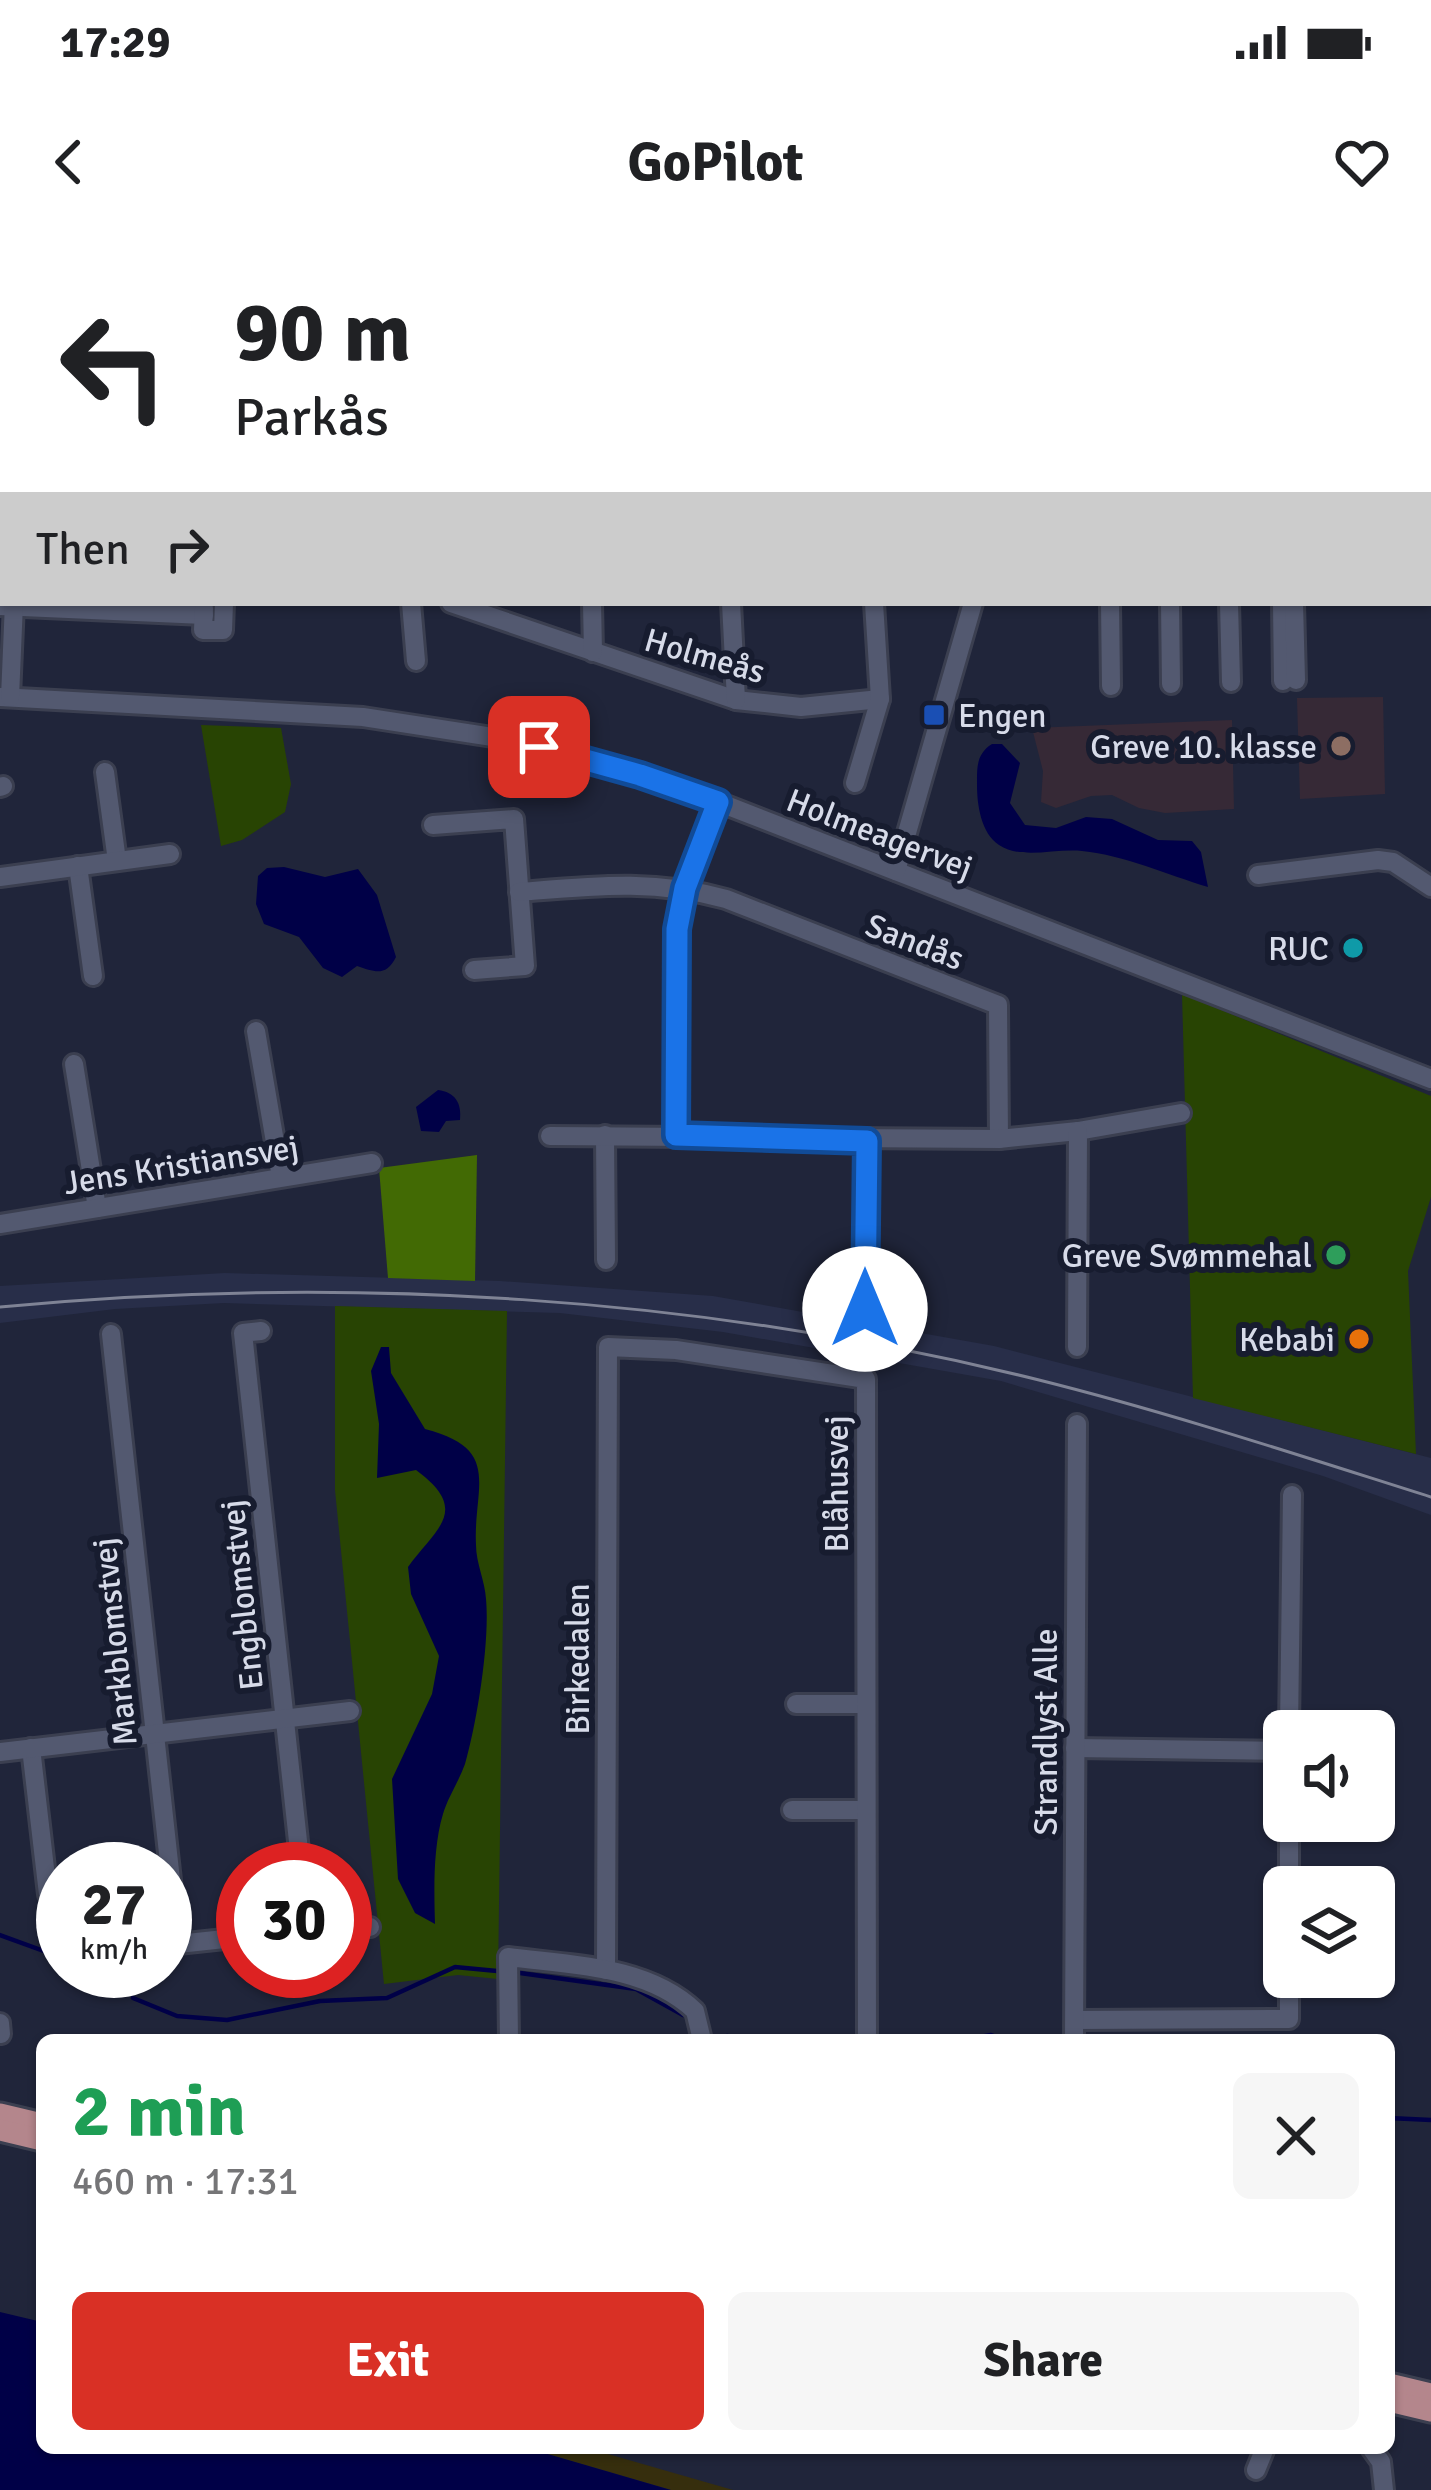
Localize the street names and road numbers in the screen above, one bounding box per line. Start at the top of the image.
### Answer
street label: Holmeås [640,620,769,693]
street label: Holmeagervej [781,780,978,889]
street label: Sandås [860,905,969,980]
street label: Jens Kristiansvej [61,1127,301,1204]
street label: Blåhusvej [817,1415,858,1553]
street label: Engblomstvej [212,1498,273,1692]
street label: Markblomstvej [84,1536,147,1748]
street label: Birkedalen [558,1583,599,1735]
street label: Strandlyst Alle [1026,1628,1067,1836]

